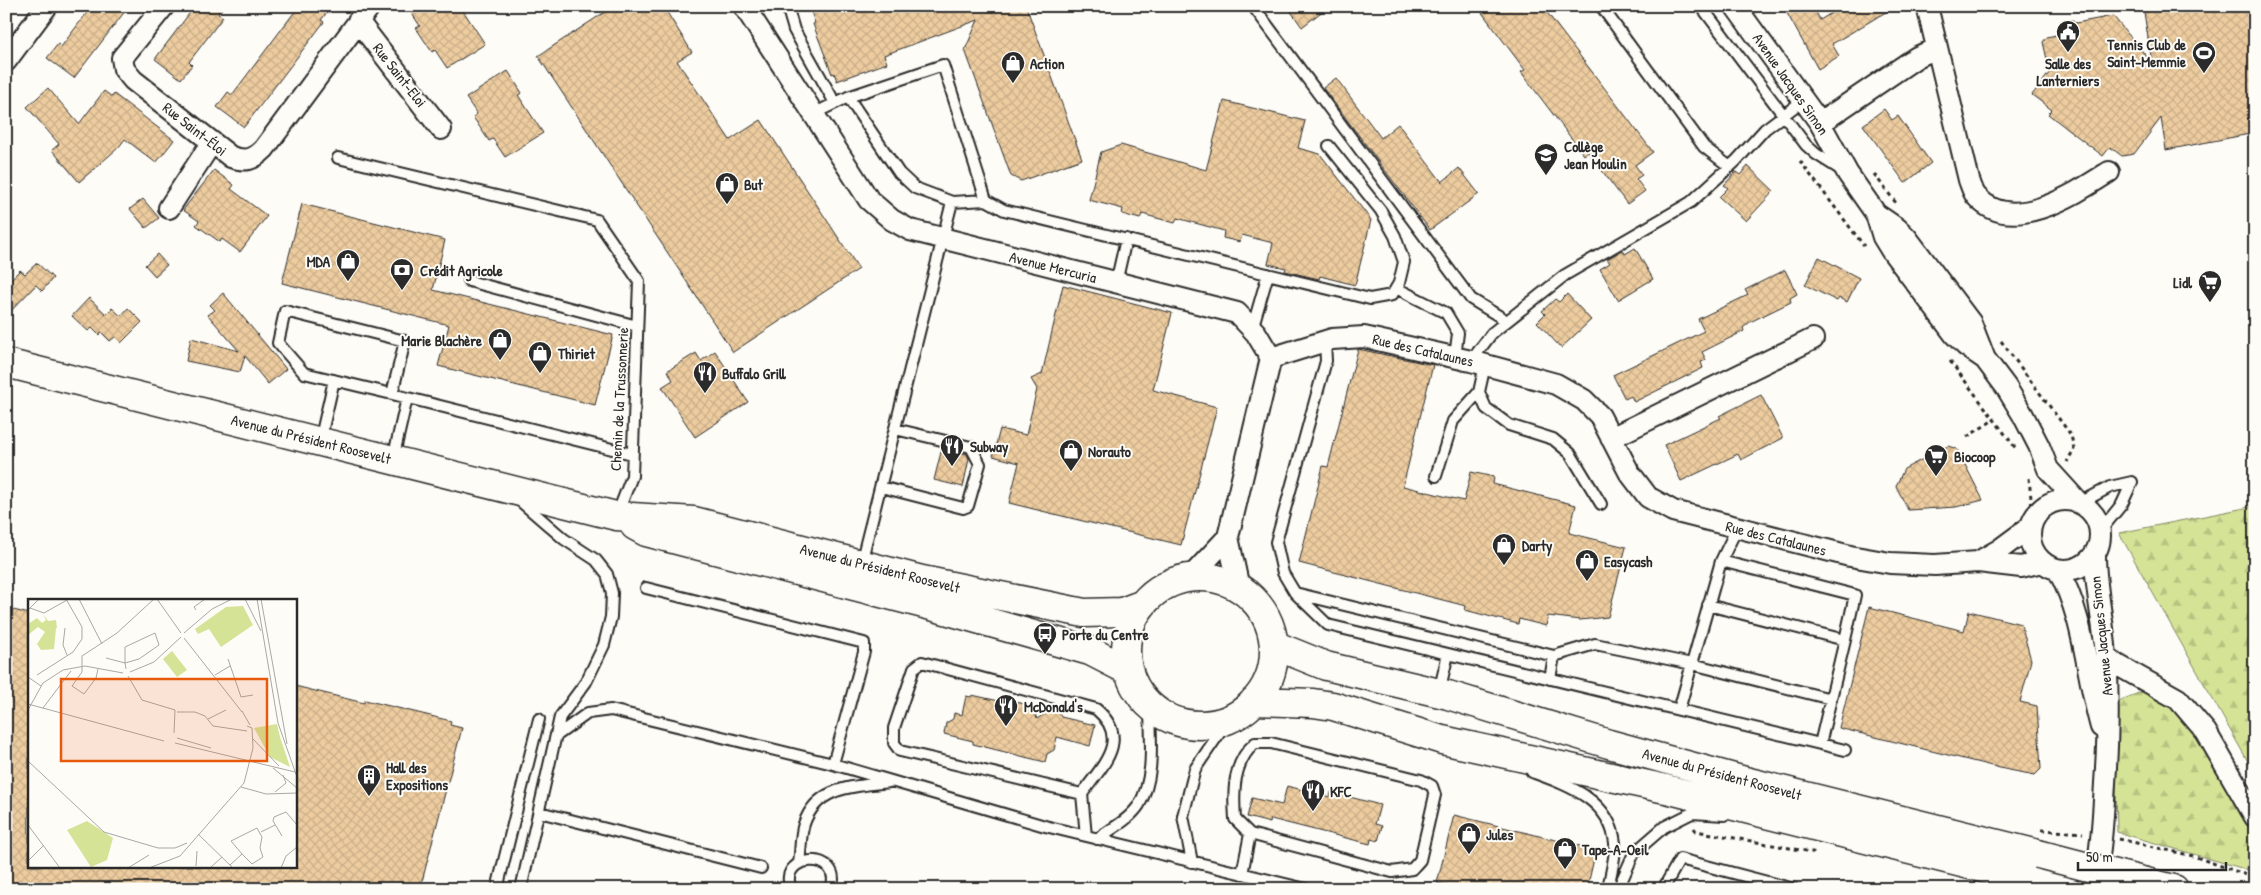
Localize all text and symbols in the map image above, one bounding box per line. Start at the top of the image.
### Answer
public building icon: Salle des Lanterniers [2055,19,2081,53]
street label: Avenue Jacques Simon [1748,29,1834,139]
place label: Tennis Club de Saint-Memmie [2106,34,2186,72]
street label: Rue Saint-Eloi [368,38,432,112]
sports icon: Tennis Club de Saint-Memmie [2191,40,2217,74]
shop icon: Action [1000,50,1026,84]
place label: Action [1030,53,1065,74]
place label: Salle des Lanterniers [2037,53,2100,91]
street label: Rue Saint-Éloi [158,97,232,161]
place label: Collège Jean Moulin [1564,136,1627,174]
school or university icon: Collège Jean Moulin [1533,142,1559,176]
shop icon: But [714,171,740,205]
place label: But [744,174,764,195]
street label: Avenue Mercuria [1007,246,1099,288]
shop icon: MDA [335,248,361,282]
place label: MDA [307,251,331,272]
bank icon: Crédit Agricole [389,257,415,291]
place label: Crédit Agricole [420,260,503,282]
supermarket icon: Lidl [2197,269,2223,303]
place label: Lidl [2173,272,2193,293]
shop icon: Marie Blachère [487,327,513,361]
street label: Chemin de la Trussonnerie [605,327,633,471]
street label: Rue des Catalaunes [1371,328,1476,372]
place label: Marie Blachère [401,330,482,351]
shop icon: Thiriet [527,340,553,374]
place label: Thiriet [557,343,596,364]
restaurant icon: Buffalo Grill [692,360,718,394]
place label: Buffalo Grill [722,363,786,384]
street label: Avenue du Président Roosevelt [229,409,394,469]
restaurant icon: Subway [939,433,965,467]
place label: Subway [970,436,1009,458]
shop icon: Norauto [1058,438,1084,472]
place label: Norauto [1088,441,1131,462]
supermarket icon: Biocoop [1923,443,1949,477]
place label: Biocoop [1954,446,1996,468]
street label: Rue des Catalaunes [1724,515,1829,561]
shop icon: Darty [1491,532,1517,566]
place label: Darty [1522,535,1553,557]
street label: Avenue du Président Roosevelt [798,538,963,598]
shop icon: Easycash [1574,548,1600,582]
place label: Easycash [1604,551,1653,573]
street label: Avenue Jacques Simon [2084,575,2118,697]
inset map [28,599,296,868]
bus stop icon: Porte du Centre [1032,621,1058,655]
place label: Porte du Centre [1062,624,1149,645]
restaurant icon: McDonald's [993,693,1019,727]
place label: McDonald's [1024,696,1083,717]
street label: Avenue du Président Roosevelt [1640,743,1805,806]
place label: Hall des Expositions [386,757,448,796]
building icon: Hall des Expositions [356,763,382,797]
restaurant icon: KFC [1300,778,1326,812]
place label: KFC [1330,781,1352,802]
shop icon: Jules [1456,821,1482,855]
place label: Jules [1486,824,1514,845]
shop icon: Tape-A-Oeil [1552,836,1578,870]
place label: Tape-A-Oeil [1581,839,1649,861]
scale bar [2078,840,2226,872]
text: 50 m [2086,846,2113,867]

